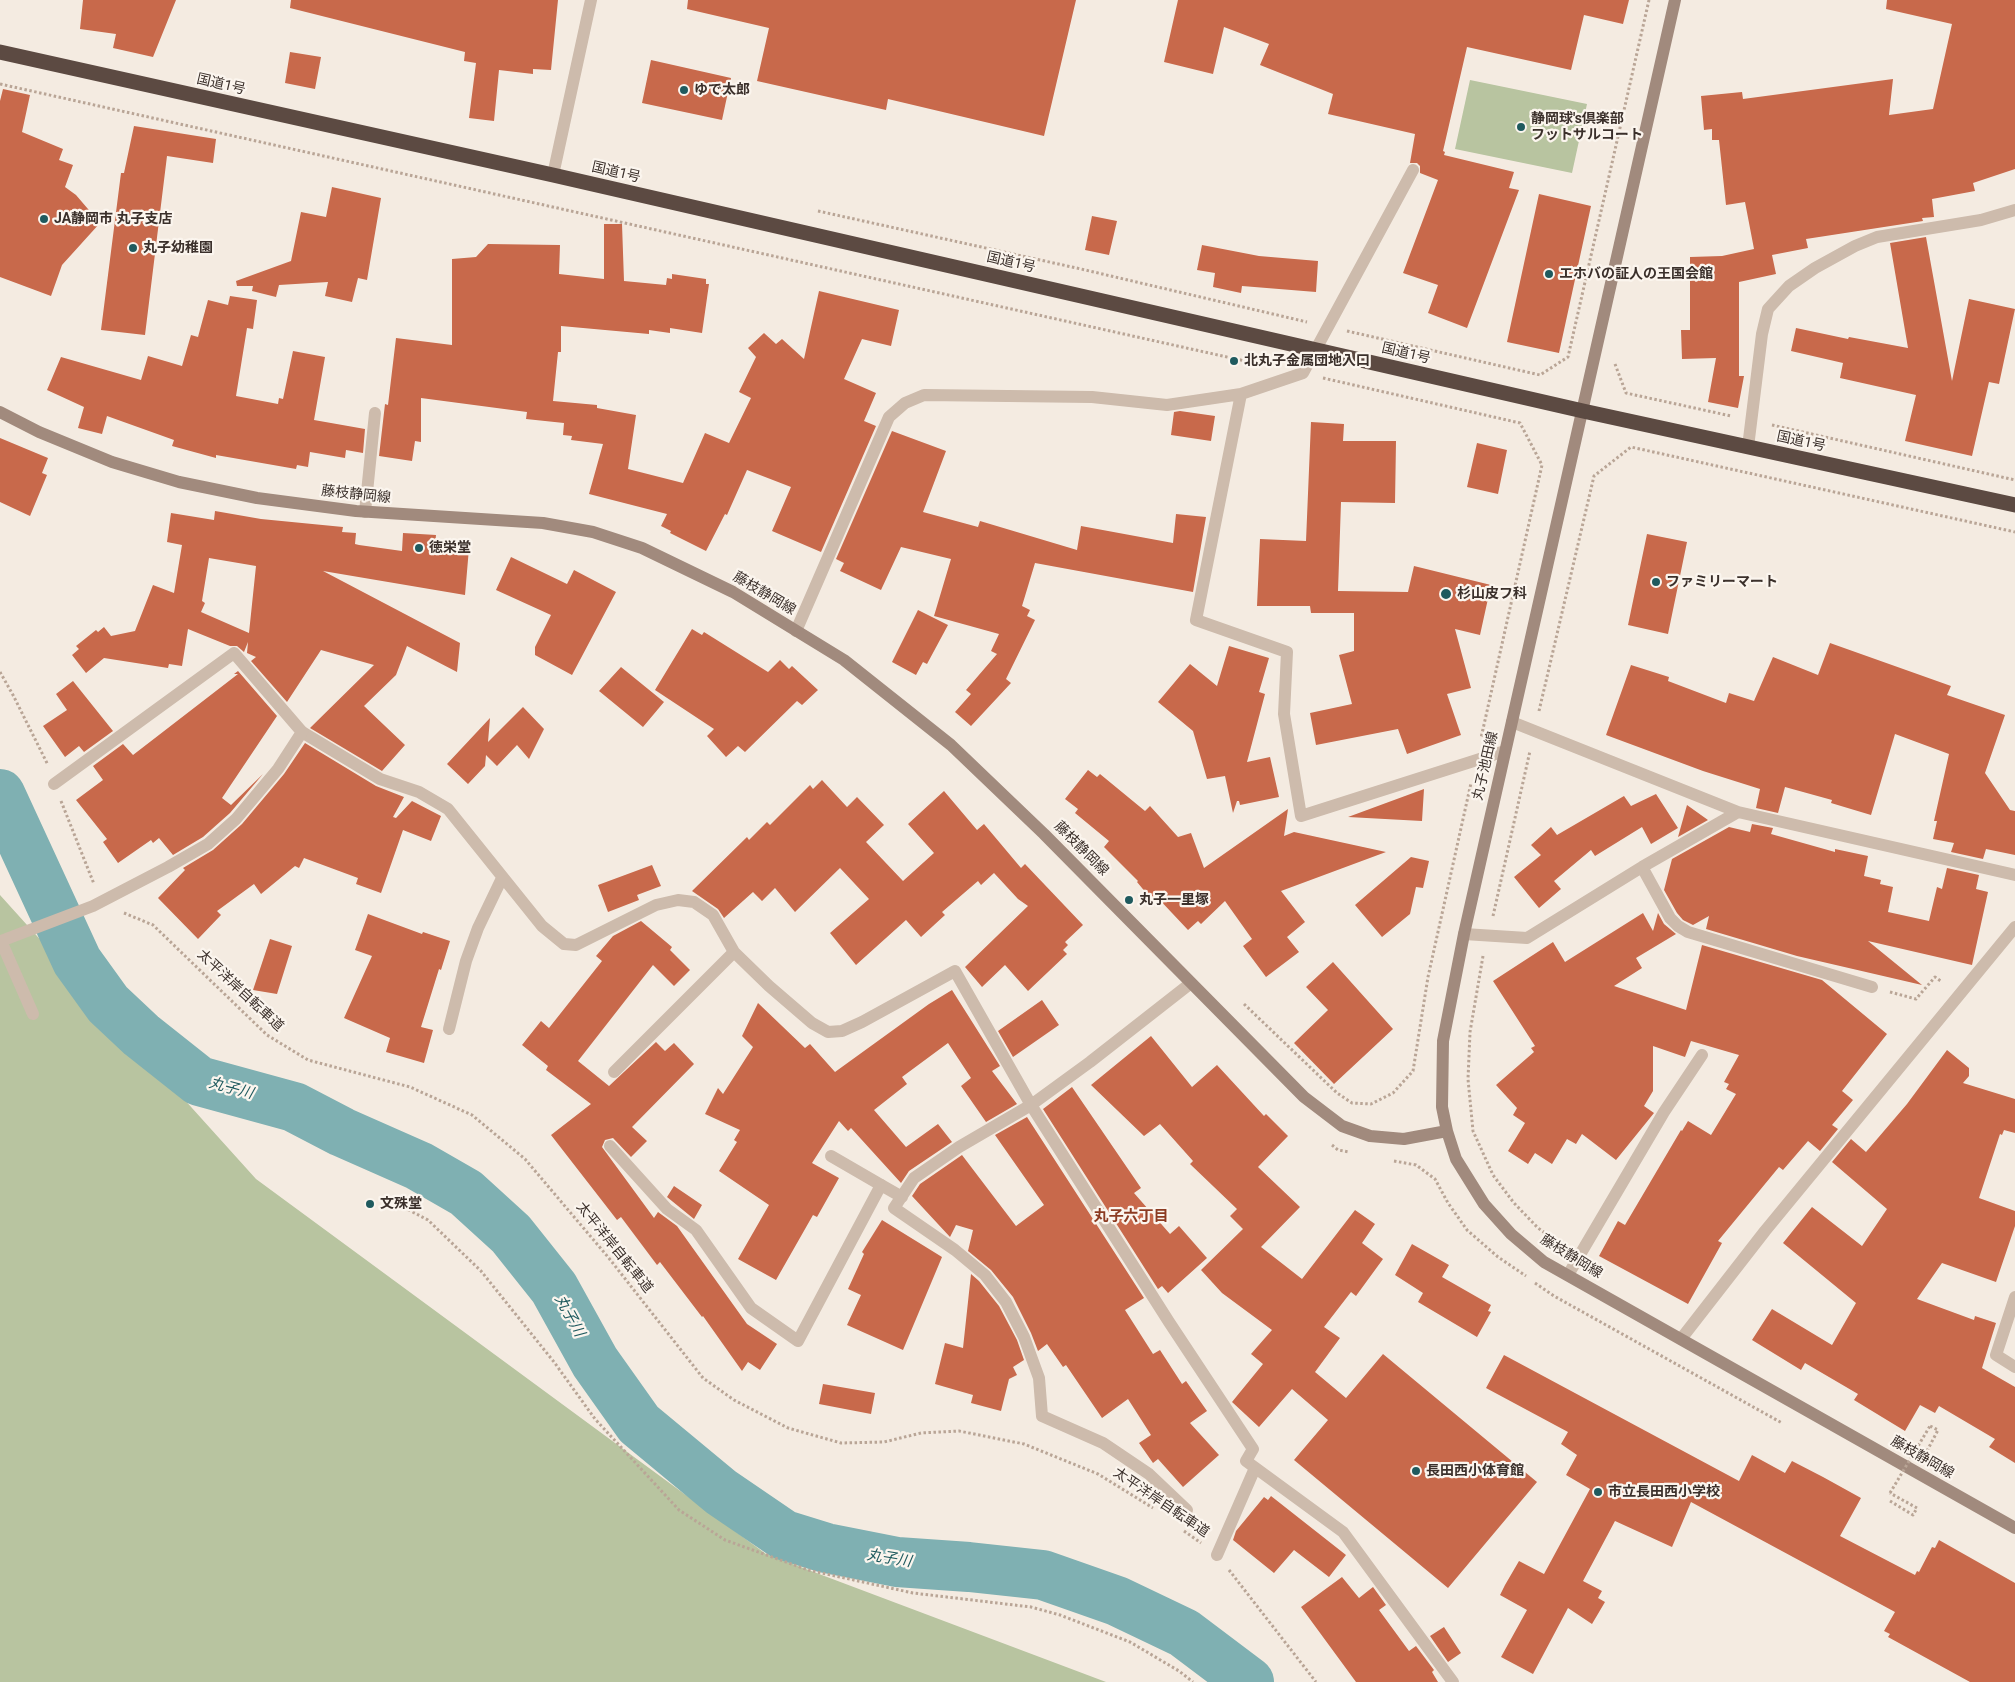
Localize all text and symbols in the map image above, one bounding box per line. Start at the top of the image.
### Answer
street label: 国道1号 [195,71,247,99]
place label: ゆで太郎 [694,82,750,98]
marker: ゆで太郎 [678,84,690,96]
place label: 静岡球's倶楽部 フットサルコート [1531,111,1643,144]
marker: 静岡球's倶楽部 フットサルコート [1515,121,1527,133]
street label: 国道1号 [590,159,642,187]
place label: JA静岡市 丸子支店 [54,211,173,227]
marker: JA静岡市 丸子支店 [38,213,50,225]
place label: 丸子幼稚園 [143,240,213,256]
marker: 丸子幼稚園 [127,242,139,254]
street label: 国道1号 [985,249,1037,277]
place label: エホバの証人の王国会館 [1559,266,1713,282]
marker: エホバの証人の王国会館 [1543,268,1555,280]
street label: 国道1号 [1380,340,1432,368]
place label: 北丸子金属団地入口 [1244,353,1370,369]
marker: 北丸子金属団地入口 [1228,355,1240,367]
street label: 国道1号 [1775,429,1827,455]
street label: 藤枝静岡線 [320,483,392,507]
place label: 徳栄堂 [429,540,471,556]
marker: 徳栄堂 [413,542,425,554]
street label: 藤枝静岡線 [730,569,798,619]
place label: ファミリーマート [1666,574,1778,590]
marker: ファミリーマート [1650,576,1662,588]
place label: 杉山皮フ科 [1457,586,1527,602]
marker: 杉山皮フ科 [1439,587,1453,601]
street label: 丸子池田線 [1470,730,1502,802]
street label: 藤枝静岡線 [1050,818,1112,880]
place label: 丸子一里塚 [1139,892,1209,908]
marker: 丸子一里塚 [1123,894,1135,906]
street label: 太平洋岸自転車道 [193,947,287,1035]
water label: 丸子川 [207,1074,255,1104]
place label: 文殊堂 [380,1196,422,1212]
marker: 文殊堂 [364,1198,376,1210]
street label: 太平洋岸自転車道 [572,1199,656,1297]
district label: 丸子六丁目 [1094,1208,1168,1226]
street label: 藤枝静岡線 [1537,1231,1605,1283]
water label: 丸子川 [550,1292,588,1340]
street label: 藤枝静岡線 [1887,1433,1957,1483]
place label: 長田西小体育館 [1426,1463,1524,1479]
street label: 太平洋岸自転車道 [1110,1465,1212,1541]
marker: 長田西小体育館 [1410,1465,1422,1477]
place label: 市立長田西小学校 [1608,1484,1720,1500]
marker: 市立長田西小学校 [1592,1486,1604,1498]
water label: 丸子川 [865,1547,913,1571]

